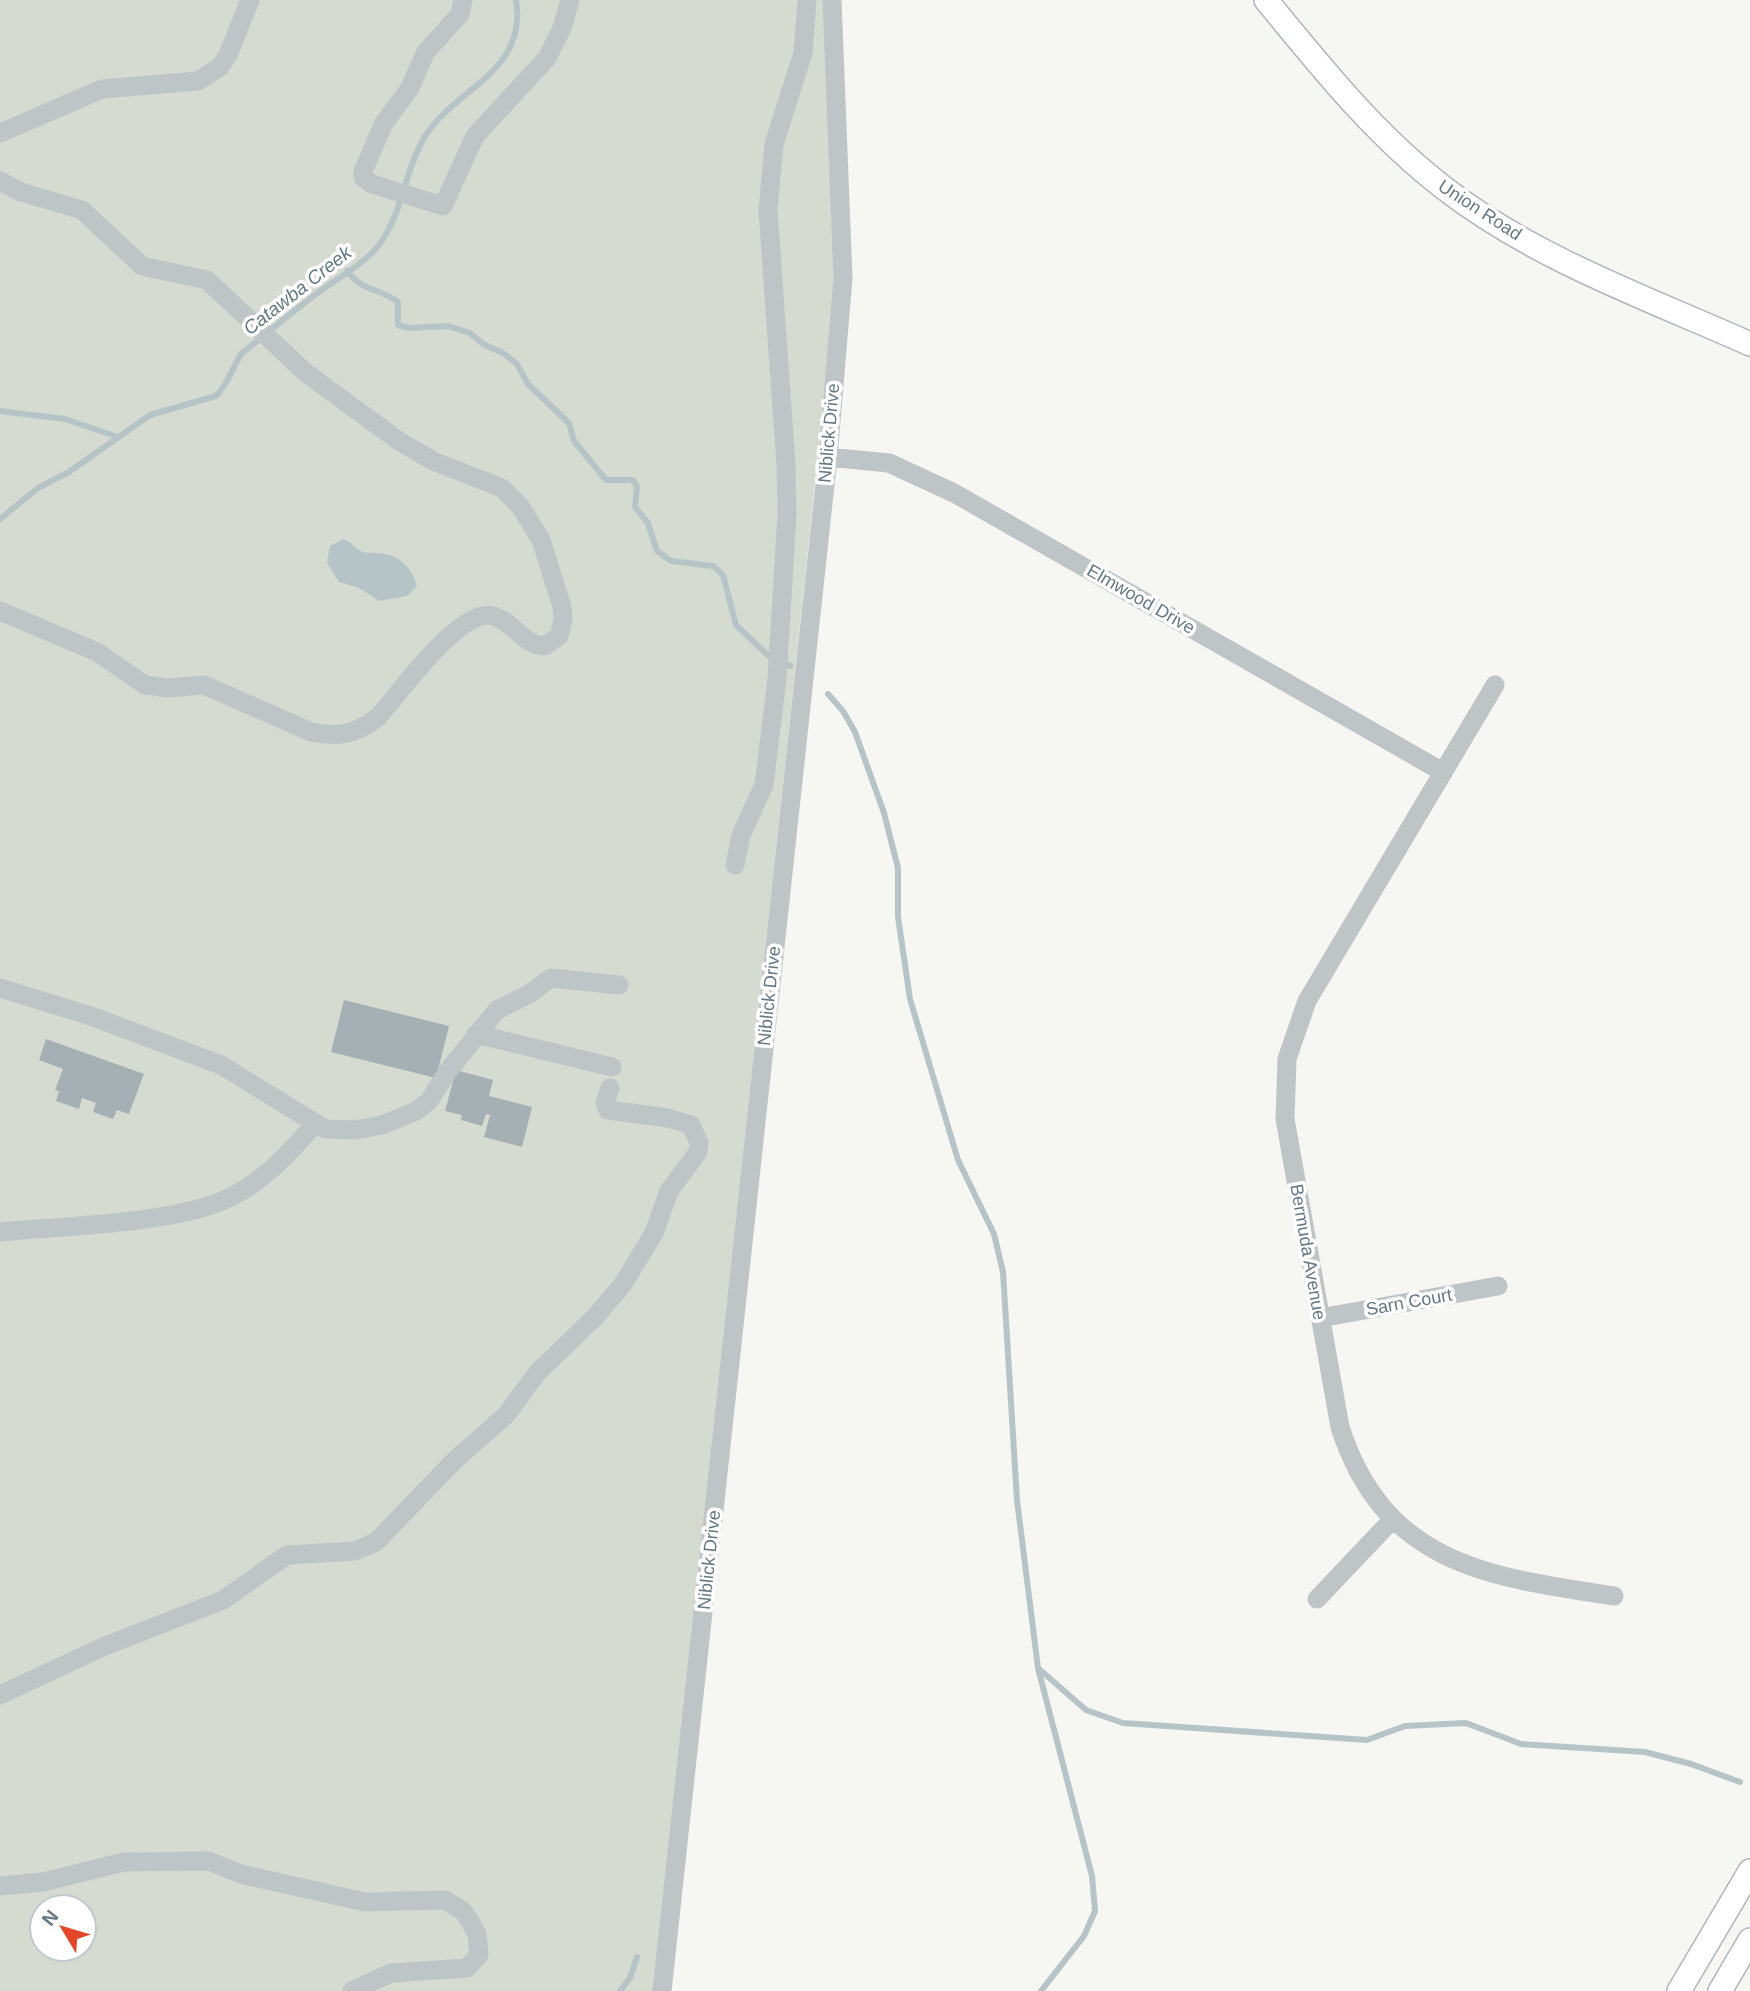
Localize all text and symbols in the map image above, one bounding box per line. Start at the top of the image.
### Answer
street label: Union Road [1435,176,1525,244]
water label: Catawba Creek [239,241,357,339]
street label: Niblick Drive [815,382,843,484]
street label: Elmwood Drive [1084,560,1198,638]
street label: Niblick Drive [754,945,784,1047]
street label: Bermuda Avenue [1286,1182,1330,1322]
street label: Sarn Court [1364,1285,1454,1319]
street label: Niblick Drive [694,1509,724,1611]
north arrow [28,1893,98,1963]
text: N [37,1906,62,1930]

